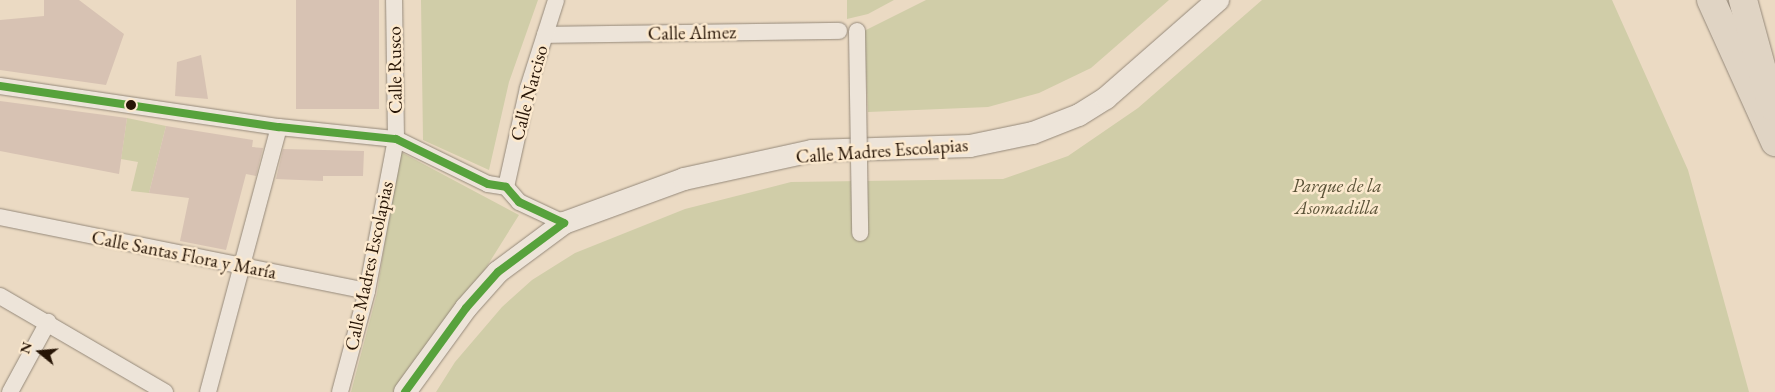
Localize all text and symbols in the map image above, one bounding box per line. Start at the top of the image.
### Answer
street label: Calle Almez [648,21,736,45]
street label: Calle Rusco [383,26,407,114]
street label: Calle Narciso [505,43,553,143]
unlabelled marker [126,100,136,110]
street label: Calle Madres Escolapias [795,134,969,168]
park label: Parque de la Asomadilla [1292,175,1382,219]
street label: Calle Madres Escolapias [340,179,398,353]
street label: Calle Santas Flora y María [90,226,278,284]
north arrow [15,327,65,377]
text: N [15,340,36,356]

